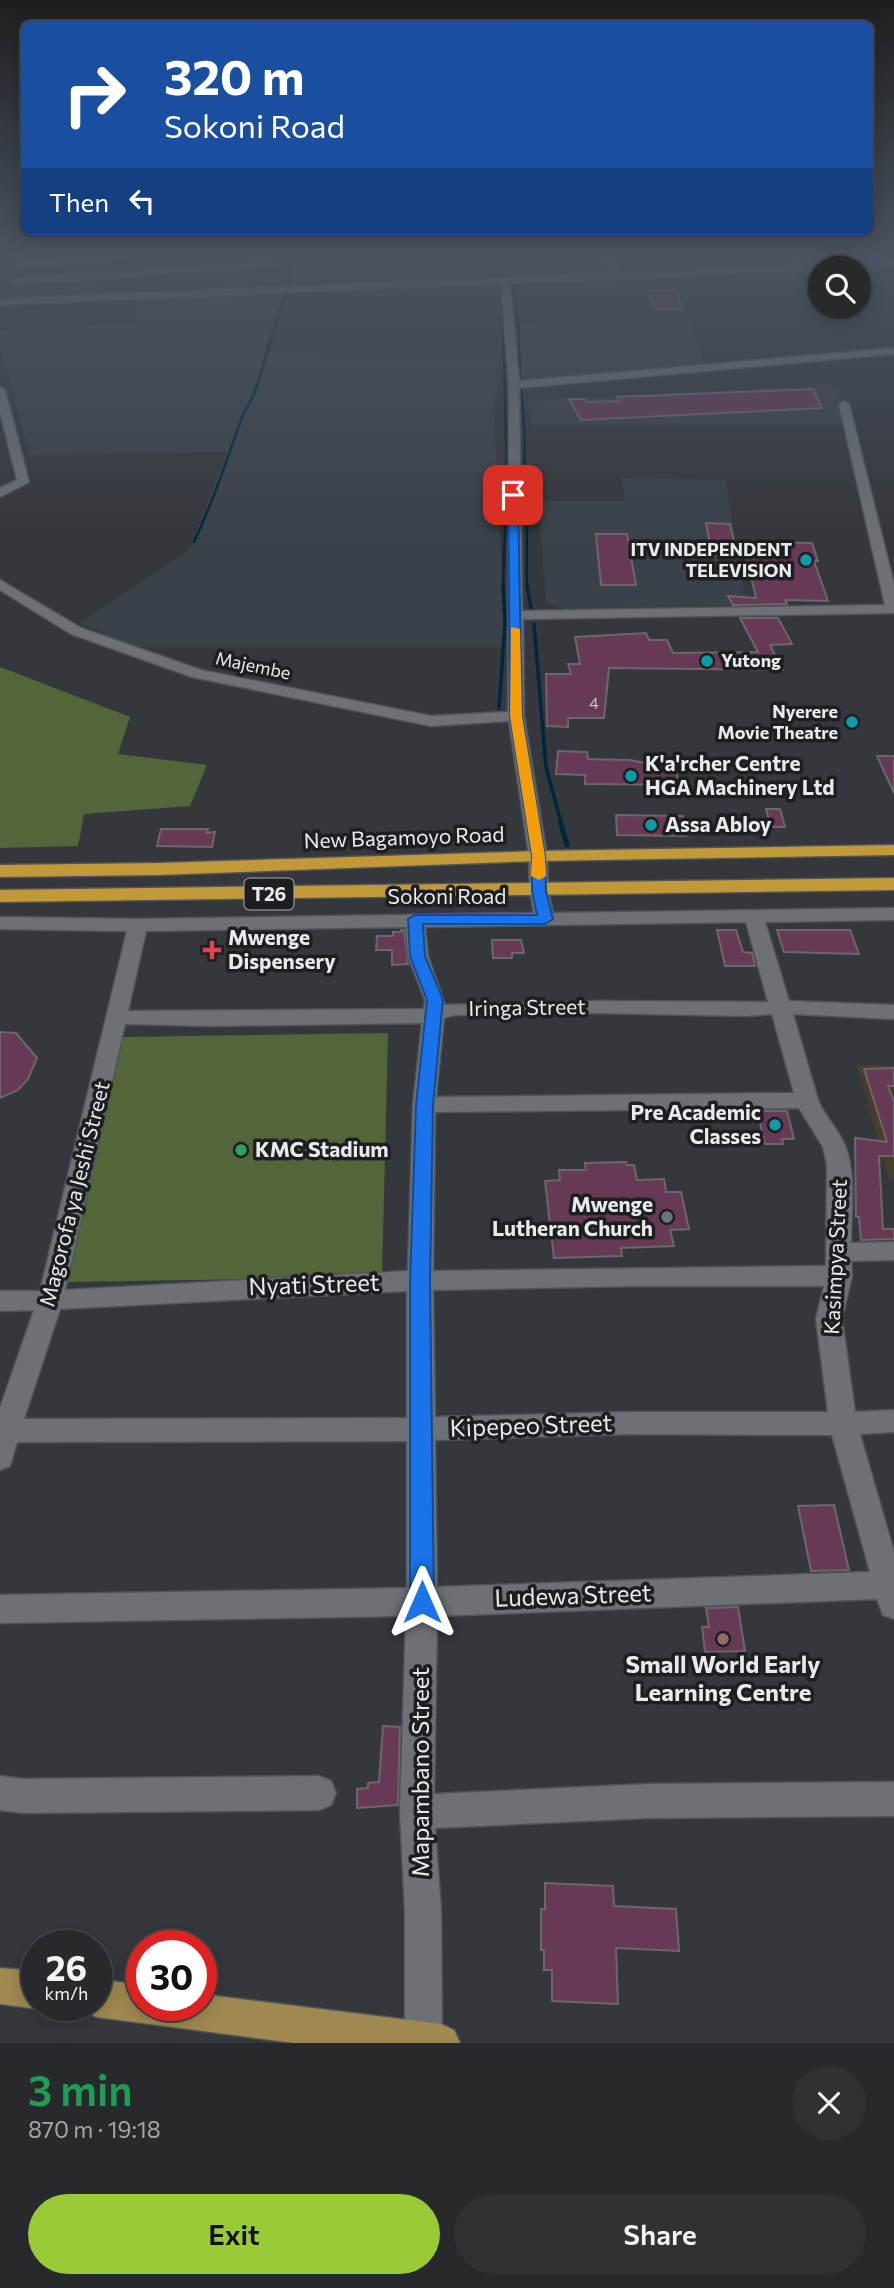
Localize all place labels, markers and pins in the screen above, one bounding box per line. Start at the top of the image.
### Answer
pin [483,465,543,525]
place label: ITV INDEPENDENT TELEVISION [630,538,792,581]
marker: ITV INDEPENDENT TELEVISION [798,552,814,568]
place label: Yutong [721,649,781,671]
marker: Yutong [699,653,715,669]
place label: Nyerere Movie Theatre [717,700,838,743]
marker: Nyerere Movie Theatre [844,714,860,730]
place label: K'a'rcher Centre HGA Machinery Ltd [645,750,835,799]
marker: K'a'rcher Centre HGA Machinery Ltd [623,768,639,784]
place label: Assa Abloy [665,811,772,836]
marker: Assa Abloy [643,817,659,833]
place label: Mwenge Dispensery [228,924,336,973]
marker: Mwenge Dispensery [202,940,222,960]
place label: Pre Academic Classes [630,1099,761,1148]
marker: Pre Academic Classes [767,1117,783,1133]
place label: KMC Stadium [255,1136,389,1161]
marker: KMC Stadium [233,1142,249,1158]
place label: Mwenge Lutheran Church [492,1191,653,1240]
marker: Mwenge Lutheran Church [659,1209,675,1225]
marker: Small World Early Learning Centre [715,1631,731,1647]
place label: Small World Early Learning Centre [625,1649,821,1706]

